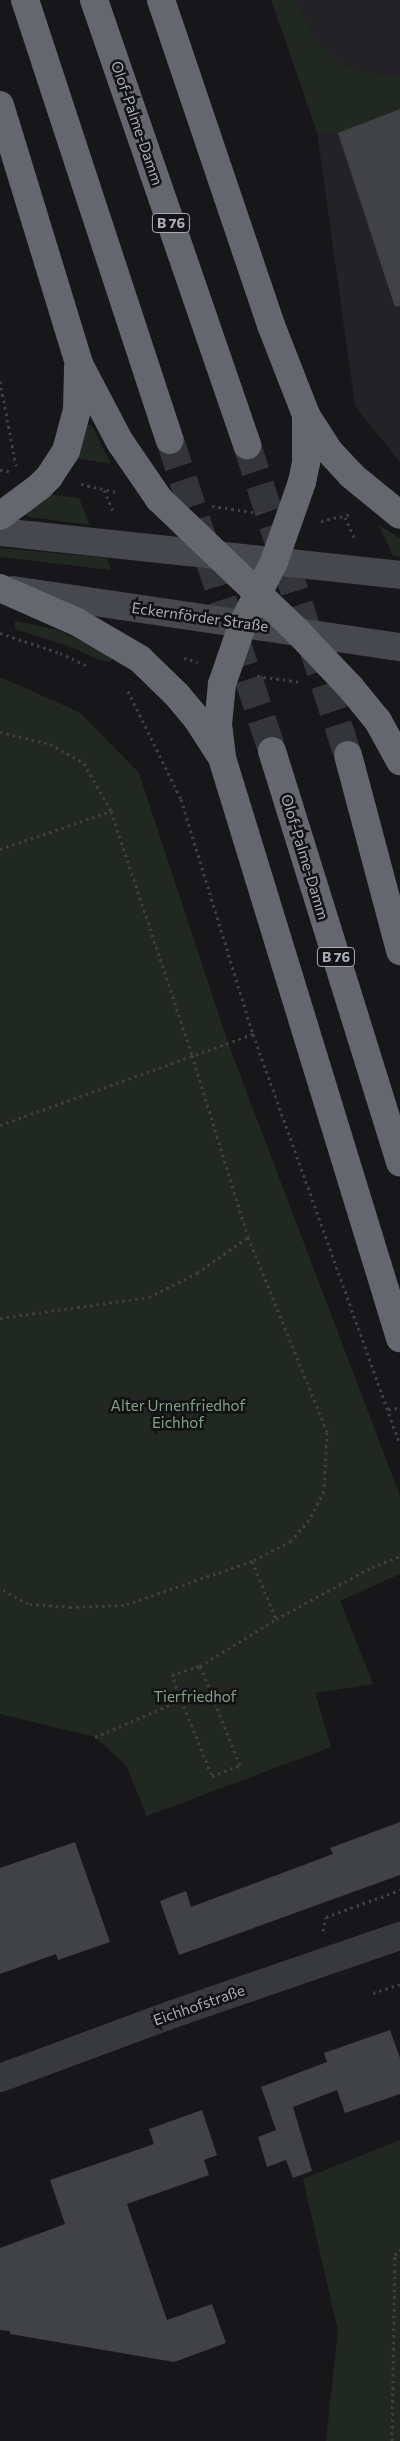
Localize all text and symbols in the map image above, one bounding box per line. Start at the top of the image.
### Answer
street label: Olof-Palme-Damm [107,58,167,188]
road number: B 76 [151,212,191,234]
street label: Eckernförder Straße [131,598,269,636]
street label: Olof-Palme-Damm [277,792,333,922]
road number: B 76 [316,946,356,969]
park label: Alter Urnenfriedhof Eichhof [111,1396,245,1431]
park label: Tierfriedhof [153,1688,237,1706]
street label: Eichhofstraße [151,1981,247,2029]

